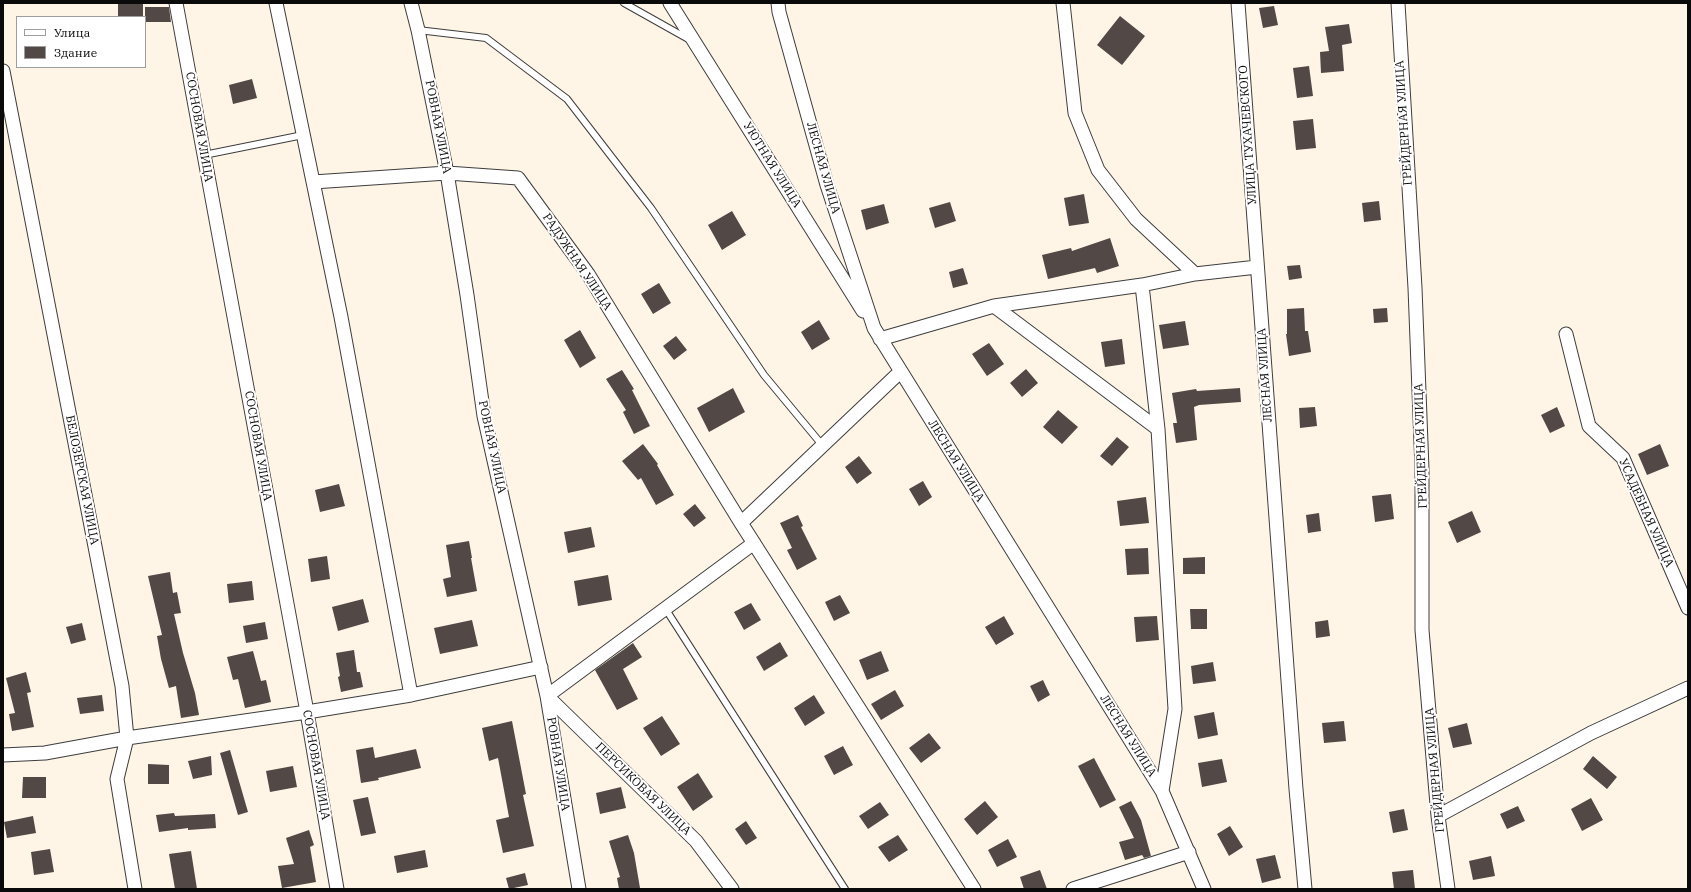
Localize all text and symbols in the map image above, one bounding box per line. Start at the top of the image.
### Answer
legend [16,16,146,68]
text: Улица [54,25,90,40]
text: Здание [54,45,97,60]
street label: ГРЕЙДЕРНАЯ УЛИЦА [1392,60,1416,186]
street label: УЛИЦА ТУХАЧЕВСКОГО [1236,65,1260,205]
street label: СОСНОВАЯ УЛИЦА [182,71,216,183]
street label: РОВНАЯ УЛИЦА [422,79,454,175]
street label: УЮТНАЯ УЛИЦА [740,120,804,210]
street label: ЛЕСНАЯ УЛИЦА [803,121,843,215]
street label: РАДУЖНАЯ УЛИЦА [539,211,615,313]
street label: ЛЕСНАЯ УЛИЦА [1255,327,1275,423]
street label: ГРЕЙДЕРНАЯ УЛИЦА [1412,383,1430,509]
street label: СОСНОВАЯ УЛИЦА [241,390,275,502]
street label: РОВНАЯ УЛИЦА [475,399,509,495]
street label: БЕЛОЗЕРСКАЯ УЛИЦА [62,414,102,546]
street label: ЛЕСНАЯ УЛИЦА [925,417,987,505]
street label: УСАДЕБНАЯ УЛИЦА [1616,456,1676,570]
street label: ЛЕСНАЯ УЛИЦА [1097,692,1159,780]
street label: ГРЕЙДЕРНАЯ УЛИЦА [1422,707,1448,833]
street label: СОСНОВАЯ УЛИЦА [299,709,333,821]
street label: РОВНАЯ УЛИЦА [543,716,573,812]
street label: ПЕРСИКОВАЯ УЛИЦА [592,740,694,838]

